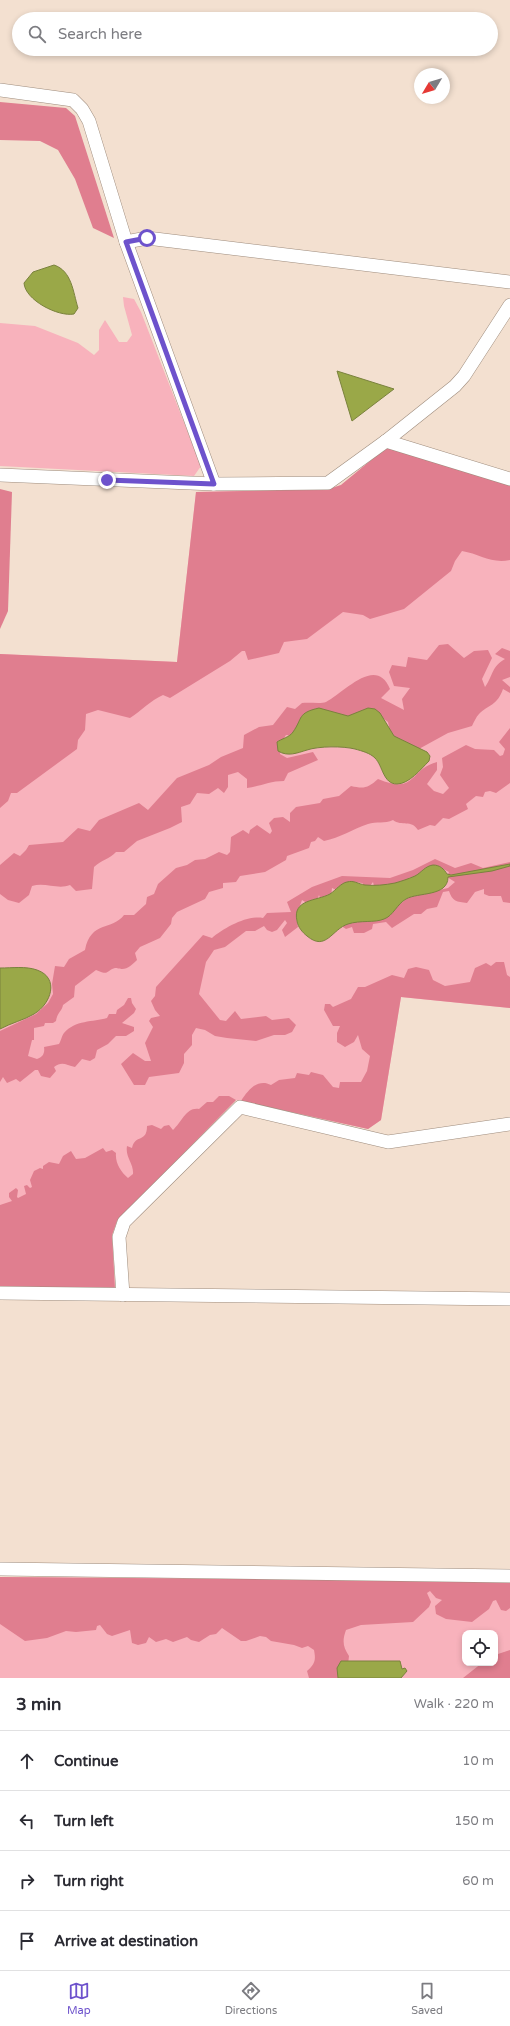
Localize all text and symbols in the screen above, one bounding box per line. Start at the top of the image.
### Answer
search box [12,12,498,56]
icon: search [26,23,48,45]
text: Search here [58,25,142,43]
north arrow [414,68,450,104]
route start [138,229,156,247]
route end [98,471,116,489]
map controls [462,1630,498,1666]
button: locate [462,1630,498,1666]
text: 3 min [16,1694,61,1715]
text: Walk · 220 m [414,1696,494,1712]
icon: ahead [16,1750,38,1772]
text: Continue [54,1752,118,1770]
text: 10 m [462,1753,494,1769]
icon: left [16,1810,38,1832]
text: Turn left [54,1812,114,1830]
text: 150 m [454,1813,494,1829]
icon: right [16,1870,38,1892]
text: Turn right [54,1872,124,1890]
text: 60 m [462,1873,494,1889]
icon: arrive [16,1930,38,1952]
text: Arrive at destination [54,1932,198,1950]
tab: Map [67,1980,91,2017]
tab: Directions [225,1980,277,2017]
tab: Saved [411,1980,443,2017]

